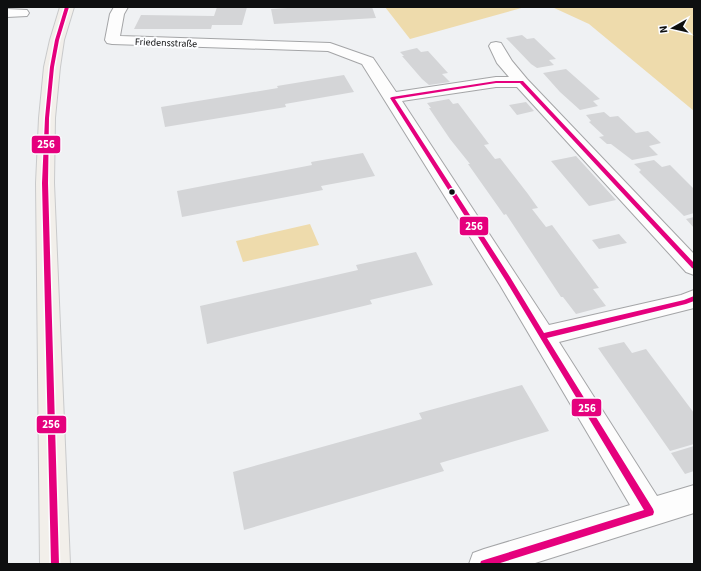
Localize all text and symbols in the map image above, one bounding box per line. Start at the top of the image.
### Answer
north arrow [653,8,693,48]
text: N [656,25,672,34]
street label: Friedensstraße [135,35,197,51]
line badge: 256 [31,135,61,154]
text: 256 [37,137,55,152]
unlabelled marker [447,187,457,197]
line badge: 256 [459,216,489,236]
text: 256 [465,219,483,234]
line badge: 256 [571,398,602,417]
text: 256 [578,401,596,416]
line badge: 256 [36,415,67,434]
text: 256 [42,417,60,432]

